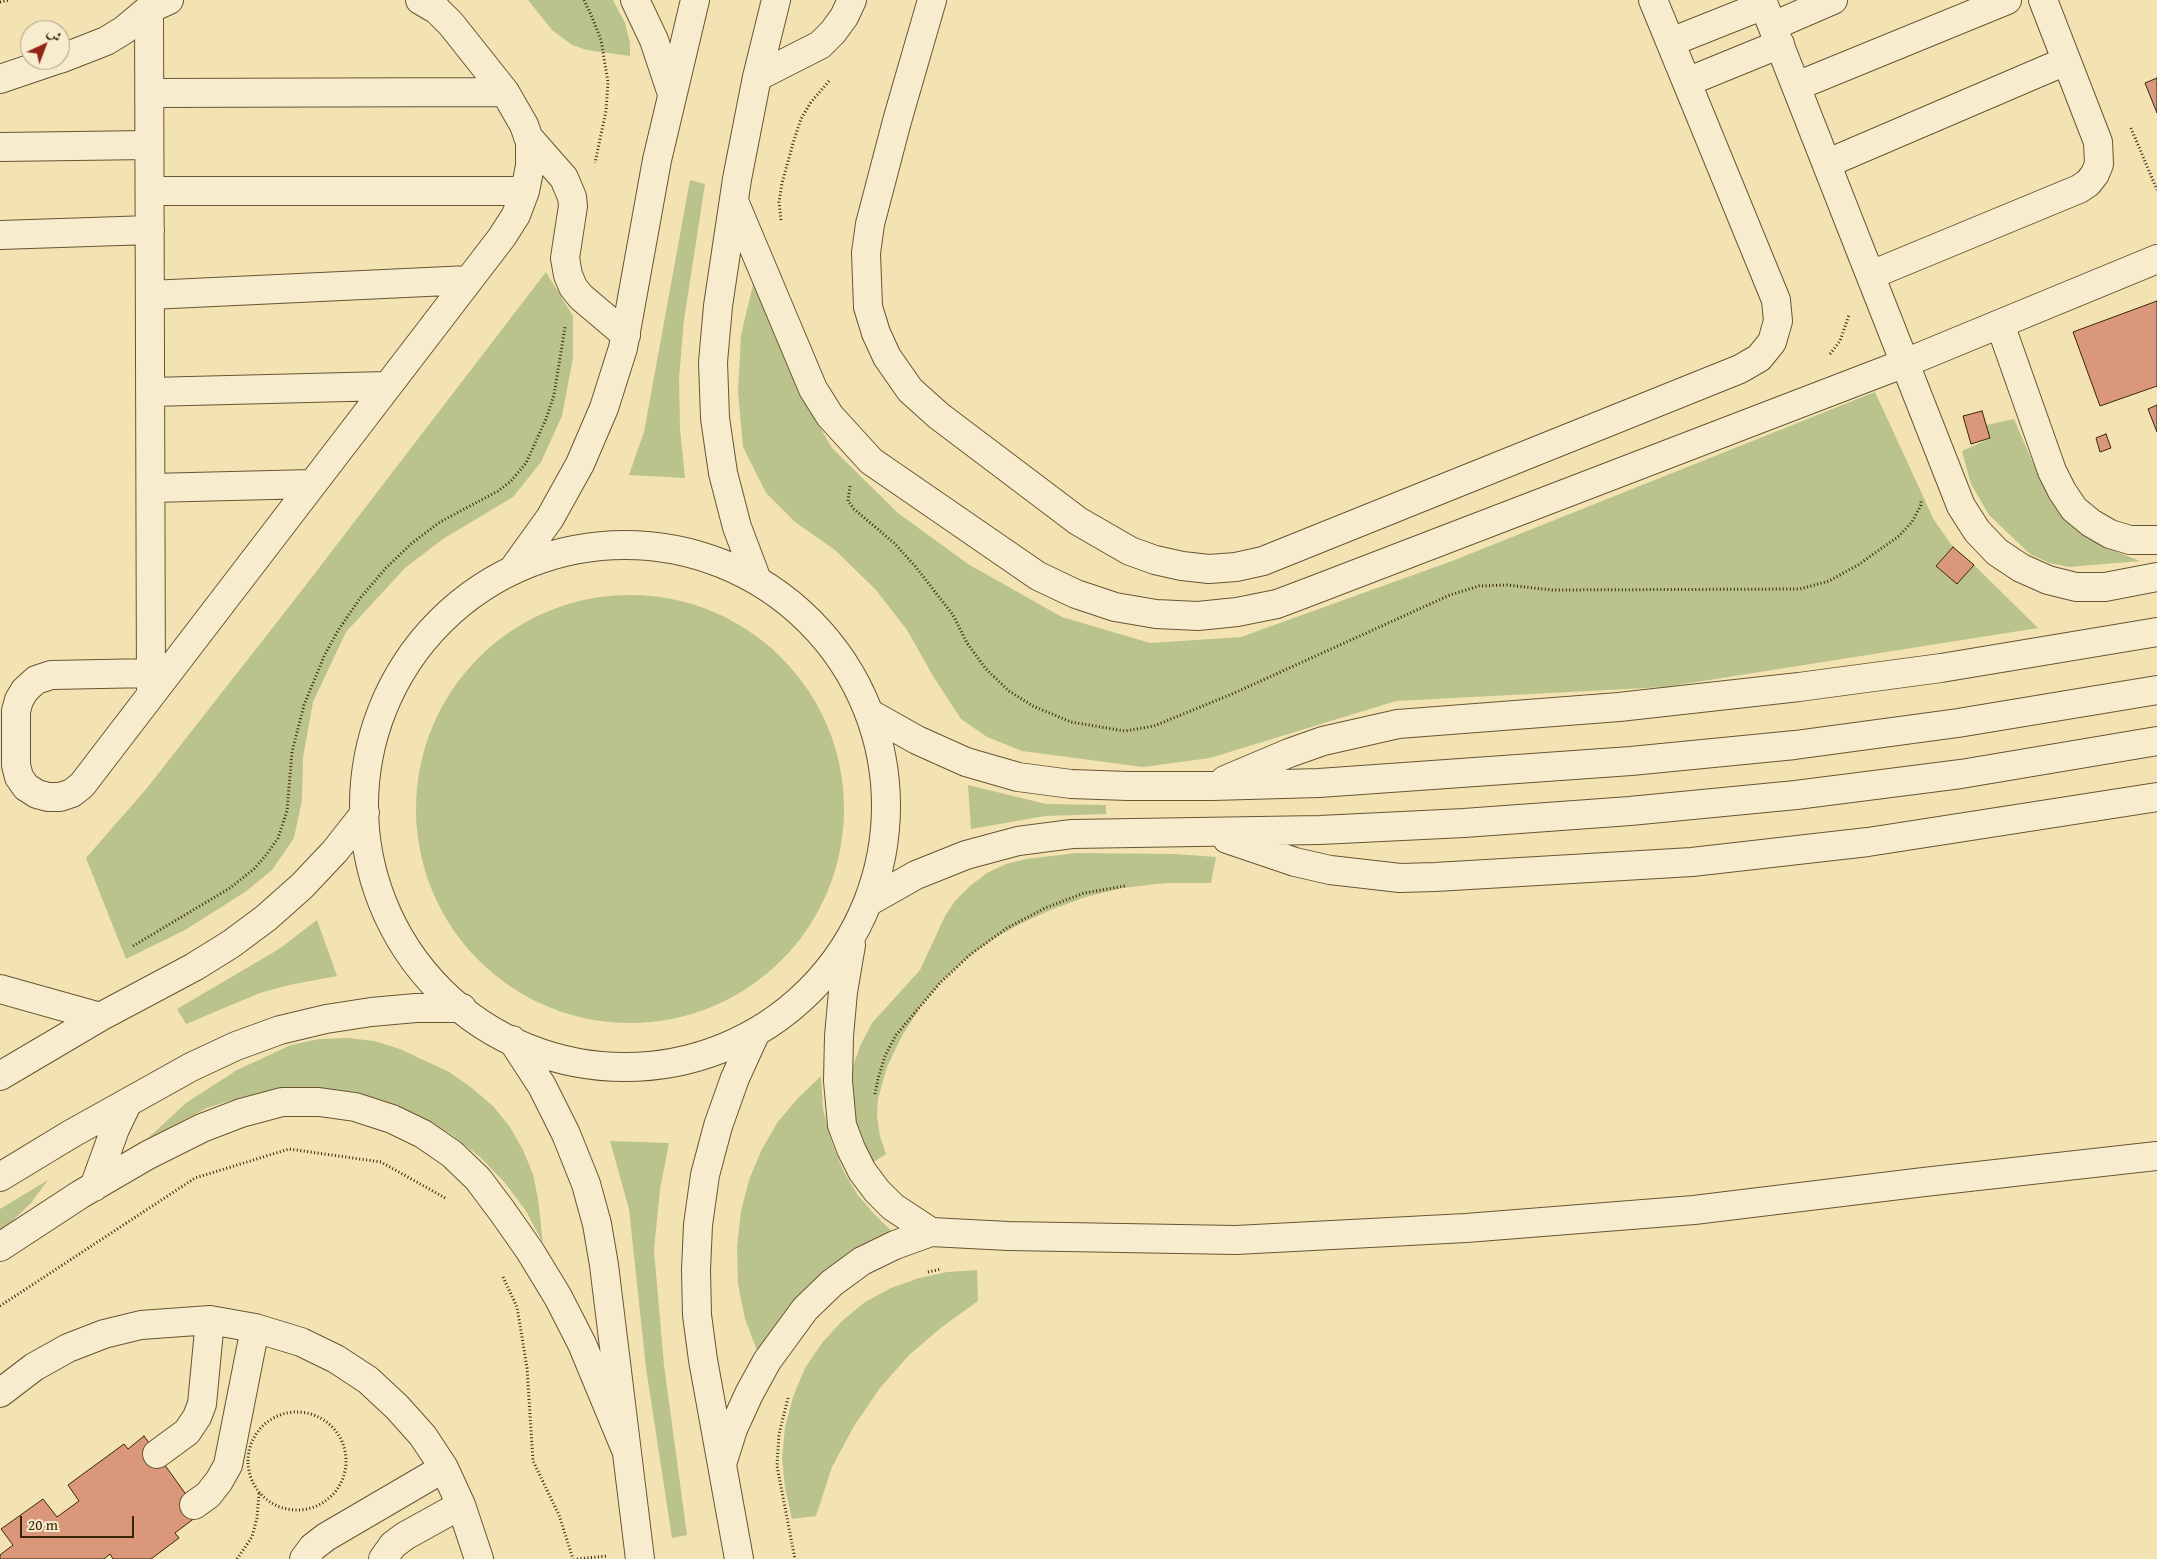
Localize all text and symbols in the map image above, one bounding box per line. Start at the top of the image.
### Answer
north arrow [20,20,70,70]
text: ش [43,23,66,47]
scale bar [22,1506,136,1538]
text: 20 m [28,1514,58,1535]

